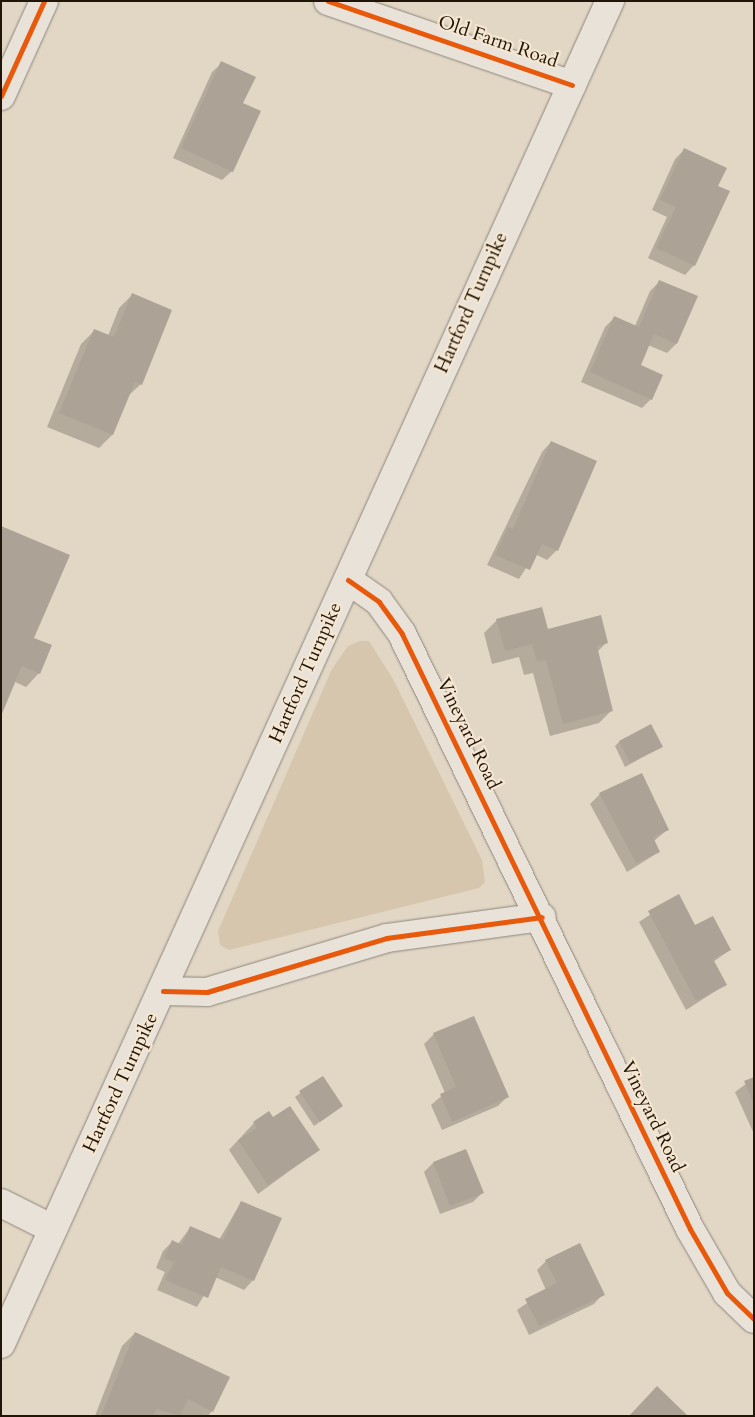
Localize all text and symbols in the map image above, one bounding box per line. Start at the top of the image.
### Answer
street label: Old Farm Road [435,11,561,73]
street label: Hartford Turnpike [431,229,513,377]
street label: Hartford Turnpike [265,599,347,747]
street label: Vineyard Road [431,675,505,793]
street label: Hartford Turnpike [79,1009,163,1157]
street label: Vineyard Road [615,1058,689,1176]

